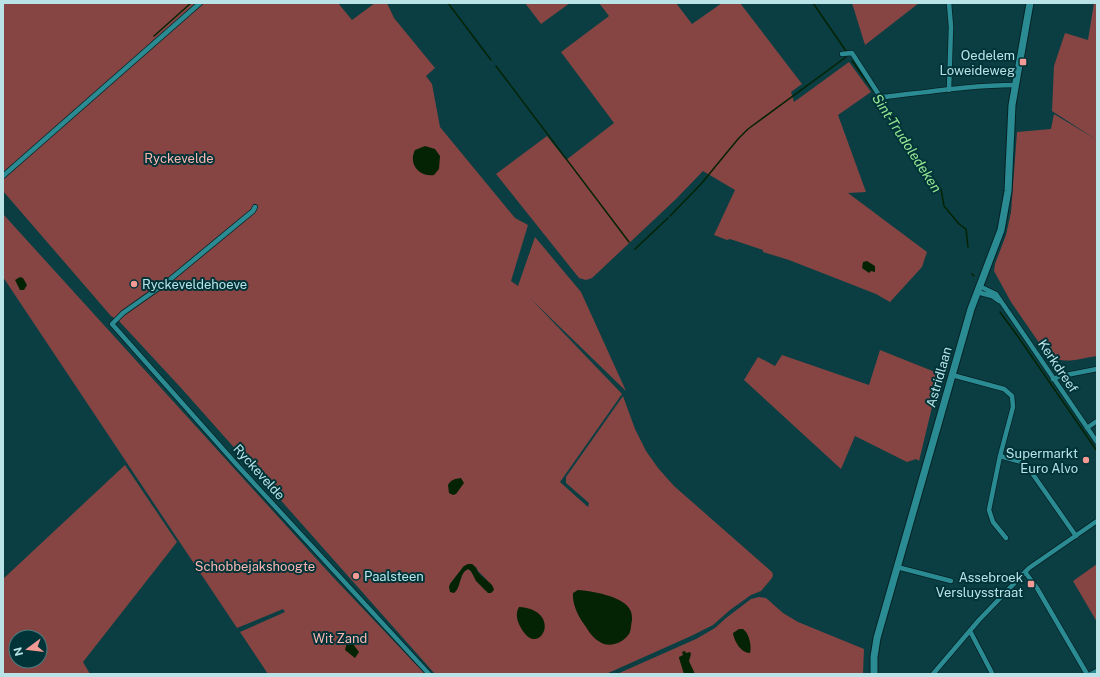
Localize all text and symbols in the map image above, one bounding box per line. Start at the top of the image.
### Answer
place label: Oedelem Loweideweg [939,48,1015,78]
marker: Oedelem Loweideweg [1018,57,1028,67]
water label: Sint-Trudoledeken [869,91,945,196]
park label: Ryckevelde [144,151,214,166]
place label: Ryckeveldehoeve [142,277,247,292]
marker: Ryckeveldehoeve [129,279,139,289]
street label: Kerkdreef [1035,337,1081,395]
street label: Astridlaan [923,345,955,409]
street label: Ryckevelde [230,441,288,503]
place label: Supermarkt Euro Alvo [1006,446,1078,476]
marker: Supermarkt Euro Alvo [1081,455,1091,465]
park label: Schobbejakshoogte [195,559,315,574]
place label: Paalsteen [364,569,424,584]
place label: Assebroek Versluysstraat [936,570,1023,600]
marker: Paalsteen [351,571,361,581]
marker: Assebroek Versluysstraat [1026,579,1036,589]
north arrow [8,629,48,669]
park label: Wit Zand [313,631,367,646]
text: N [11,646,25,657]

